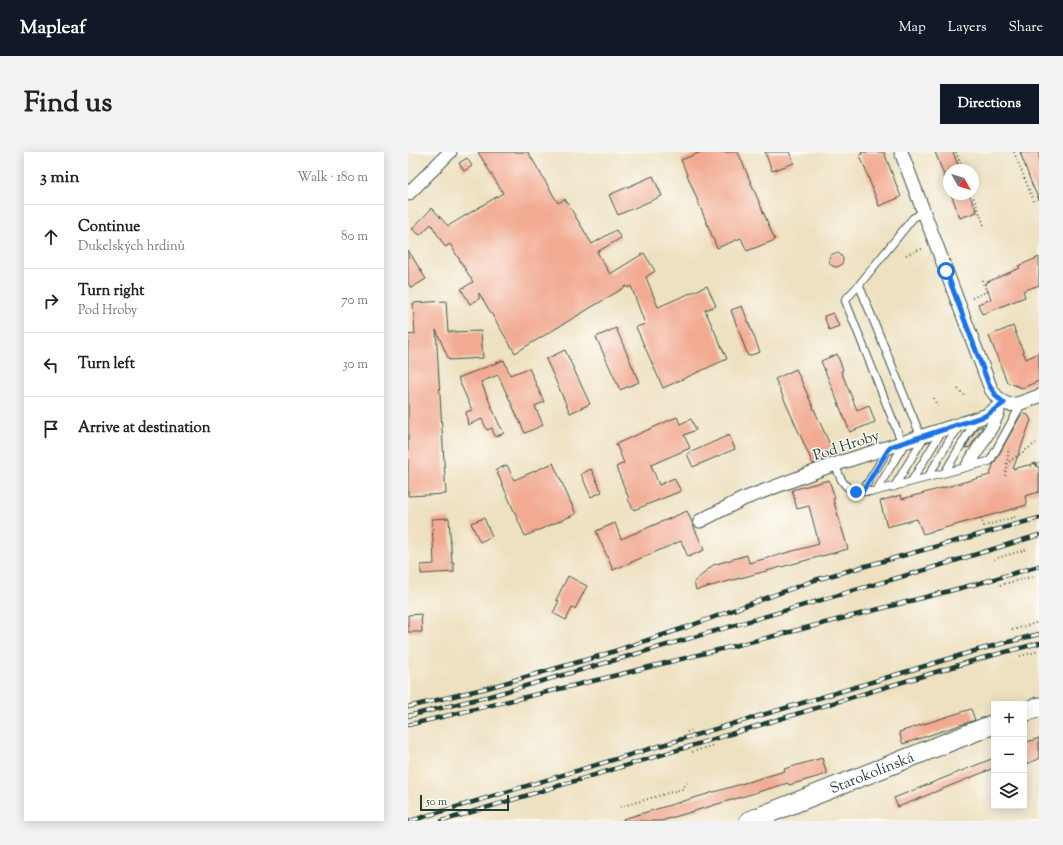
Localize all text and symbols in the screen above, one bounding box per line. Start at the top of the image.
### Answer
text: Mapleaf [20,15,86,42]
text: Map [899,18,926,38]
text: Layers [948,18,986,38]
text: Share [1008,18,1043,38]
text: Find us [24,84,112,124]
button: Directions [940,84,1039,124]
north arrow [943,164,979,200]
text: 3 min [40,166,79,190]
text: Walk · 180 m [297,169,368,187]
text: Continue [78,217,140,238]
icon: ahead [40,226,62,248]
text: 80 m [341,228,368,246]
text: Dukelských hrdinů [78,238,185,256]
route start [937,262,955,280]
text: Turn right [78,281,144,302]
icon: right [40,290,62,312]
text: 70 m [341,292,368,310]
text: Pod Hroby [78,302,137,320]
icon: left [40,354,62,376]
text: Turn left [78,354,135,375]
text: 30 m [342,356,368,374]
icon: arrive [40,418,62,440]
text: Arrive at destination [78,418,211,439]
street label: Pod Hroby [811,426,883,467]
route end [847,483,865,501]
map controls [991,701,1027,809]
button: + [991,701,1027,737]
button: − [991,737,1027,773]
street label: Starokolínská [827,748,918,800]
button: layers [991,773,1027,809]
scale bar [420,793,509,812]
text: 50 m [426,794,447,810]

